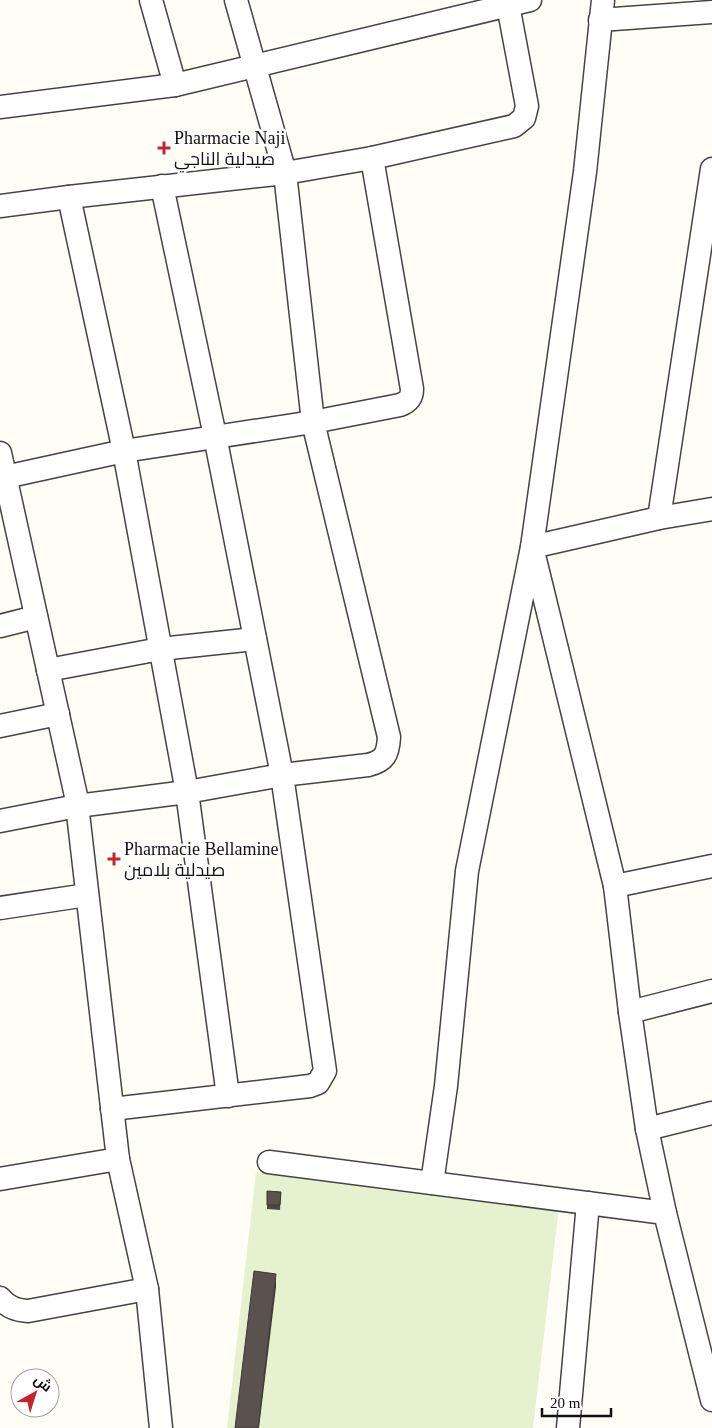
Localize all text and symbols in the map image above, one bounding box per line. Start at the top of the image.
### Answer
place label: Pharmacie Naji صيدلية الناجي [174,128,285,173]
marker: Pharmacie Naji صيدلية الناجي [158,142,170,154]
place label: Pharmacie Bellamine صيدلية بلامين [124,839,278,881]
marker: Pharmacie Bellamine صيدلية بلامين [108,853,120,865]
north arrow [10,1368,60,1418]
text: ش [31,1371,55,1396]
scale bar [542,1386,611,1418]
text: 20 m [550,1395,581,1411]

